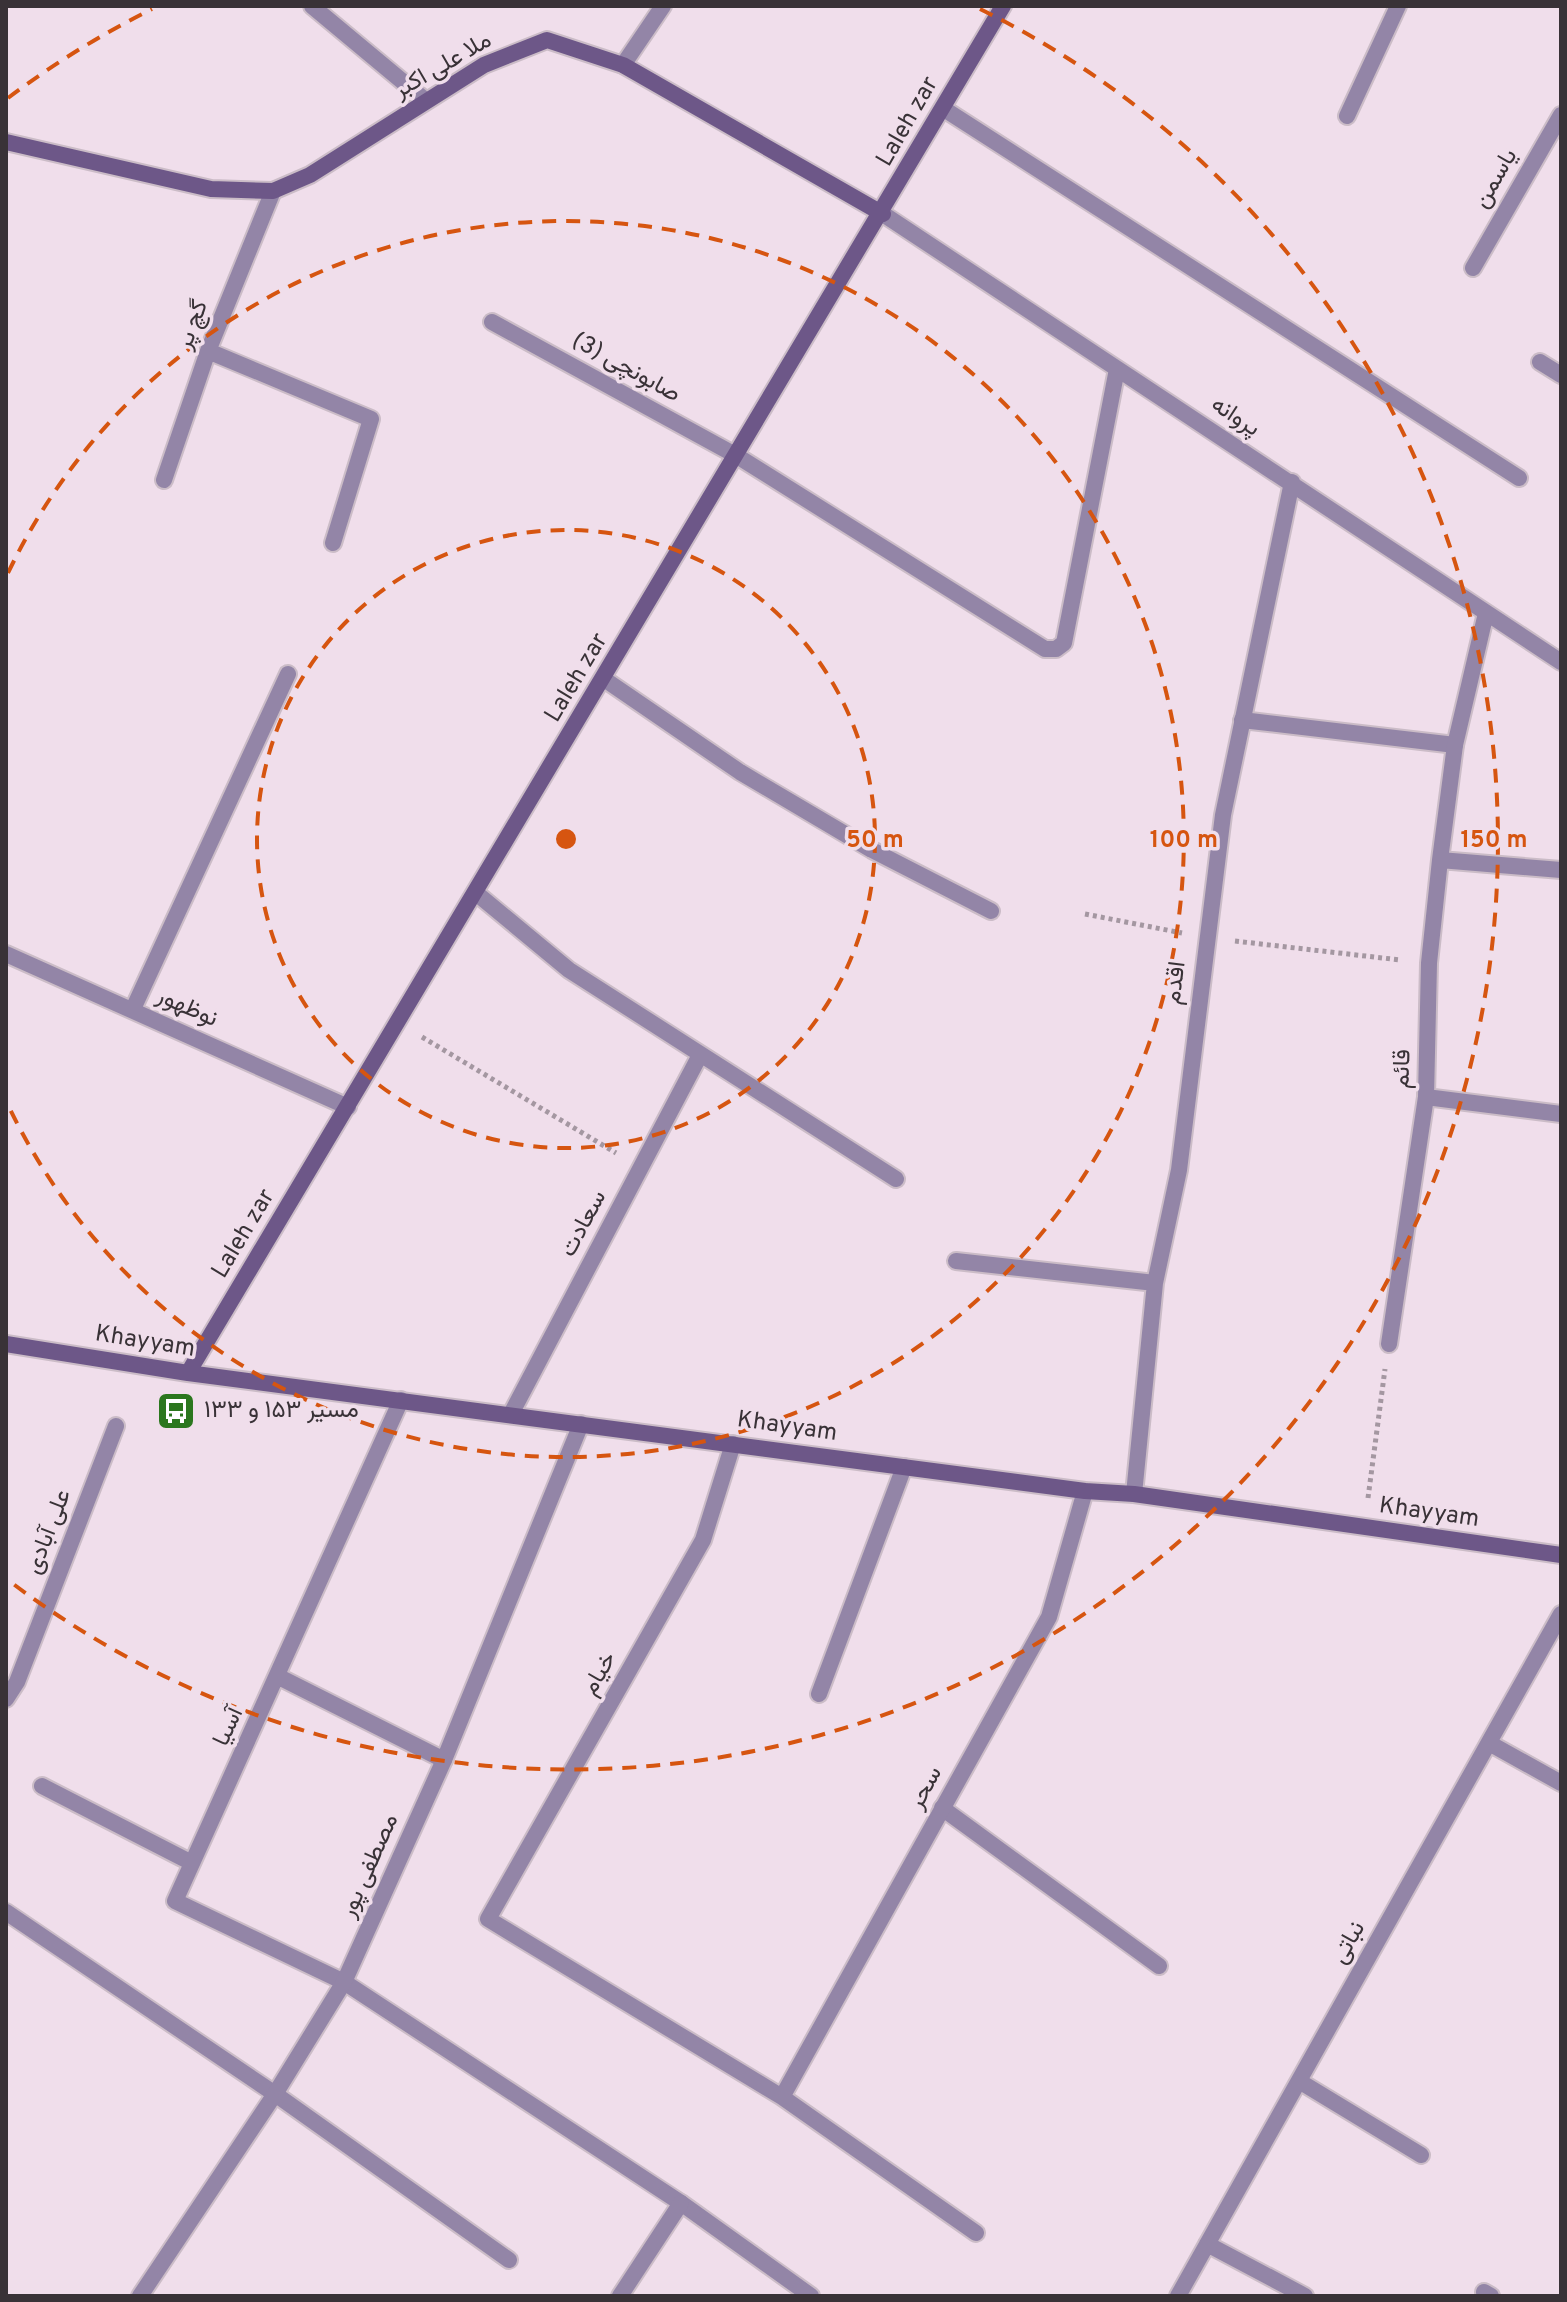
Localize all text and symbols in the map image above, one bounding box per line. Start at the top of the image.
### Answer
street label: ملا علی اکبر [388,26,497,107]
street label: Laleh zar [870,72,946,172]
street label: یاسمن [1467,144,1525,214]
street label: گچ پر [170,296,216,355]
street label: صابونچی (3) [566,326,686,410]
street label: پروانه [1205,390,1265,444]
street label: Laleh zar [539,628,615,728]
centre of rings [552,825,580,853]
text: 50 m [846,826,904,856]
text: 100 m [1150,826,1218,856]
text: 150 m [1460,826,1528,856]
street label: اقدم [1158,960,1194,1006]
street label: نوظهور [151,981,222,1035]
street label: قائم [1387,1049,1419,1089]
street label: Laleh zar [206,1184,282,1284]
street label: سعادت [554,1185,614,1263]
street label: Khayyam [93,1319,197,1365]
bus stop icon: مسیر ۱۵۳ و ۱۳۳ [155,1390,197,1432]
place label: مسیر ۱۵۳ و ۱۳۳ [204,1396,359,1426]
street label: Khayyam [735,1405,839,1449]
street label: علی آبادی [19,1485,79,1579]
street label: Khayyam [1377,1491,1481,1535]
street label: خیام [576,1647,624,1701]
street label: آسیا [207,1701,252,1751]
street label: سحر [902,1761,950,1816]
street label: مصطفی پور [333,1809,406,1923]
street label: نباتی [1325,1916,1373,1970]

